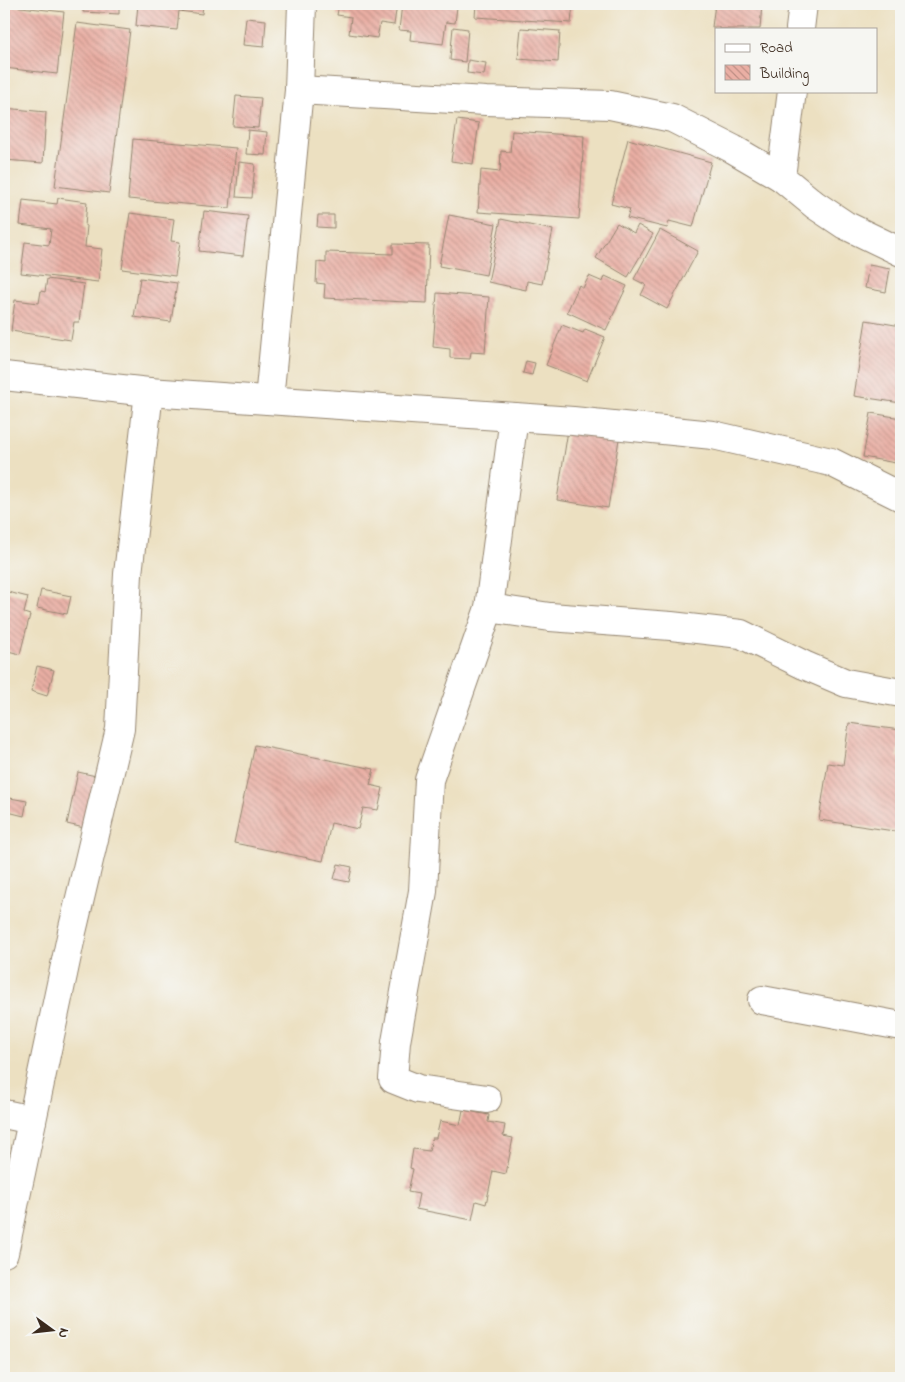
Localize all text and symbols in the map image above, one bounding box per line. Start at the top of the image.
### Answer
legend [715,28,878,92]
text: Road [760,37,793,59]
text: Building [759,63,809,86]
north arrow [28,1304,78,1354]
text: N [52,1326,74,1340]

